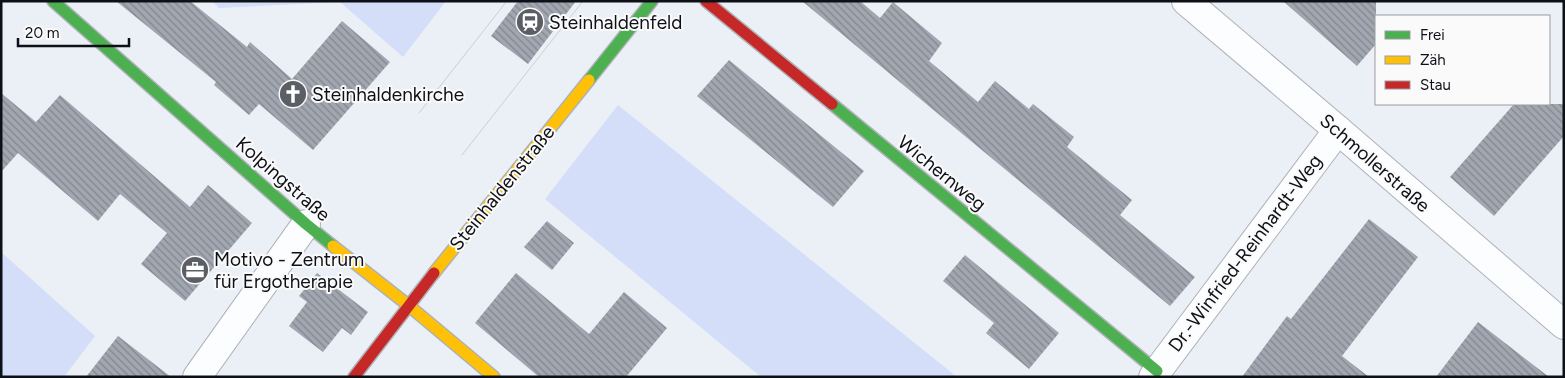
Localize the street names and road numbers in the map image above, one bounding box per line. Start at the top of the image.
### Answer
street label: Schmollerstraße [1315,109,1435,217]
street label: Steinhaldenstraße [445,121,559,255]
street label: Wichernweg [893,130,991,216]
street label: Kolpingstraße [231,132,335,226]
street label: Dr.-Winfried-Reinhardt-Weg [1163,150,1327,356]

